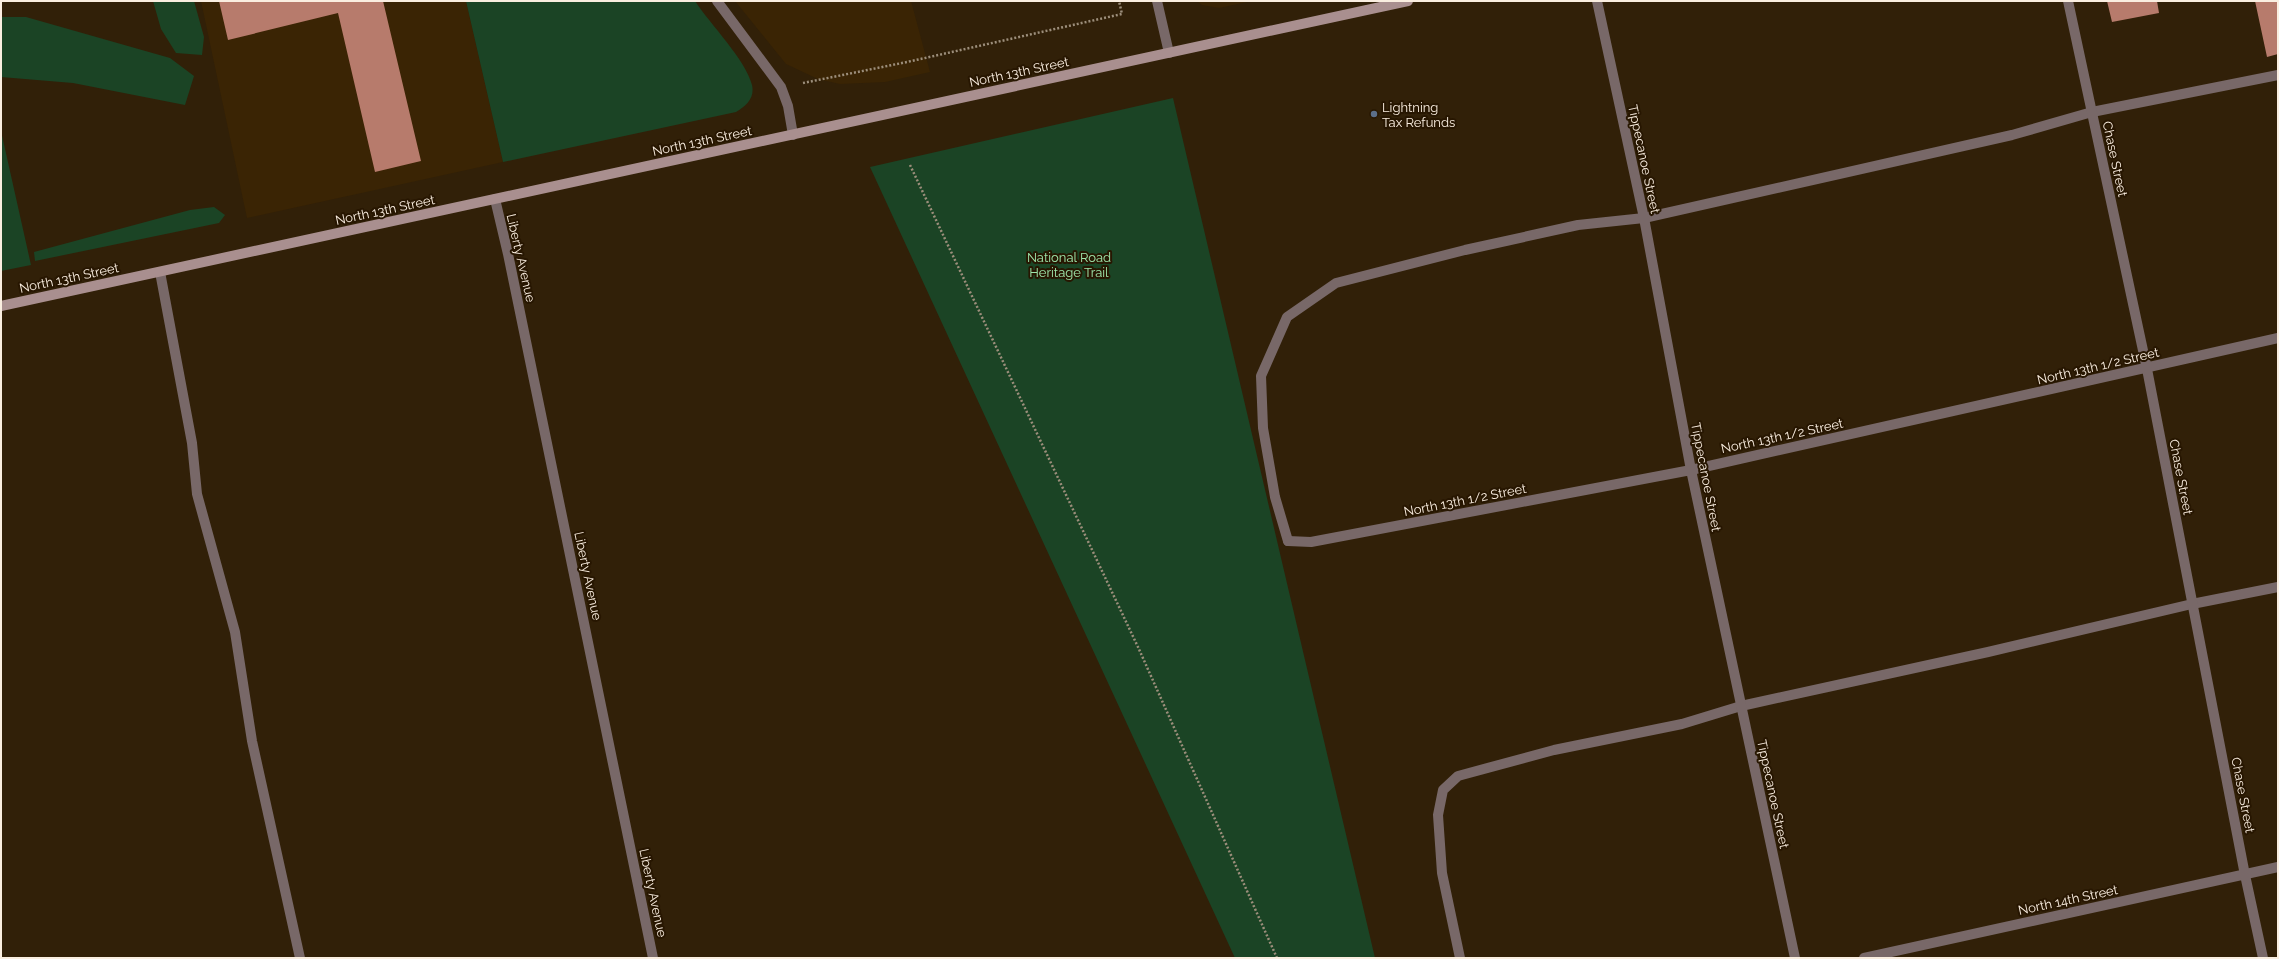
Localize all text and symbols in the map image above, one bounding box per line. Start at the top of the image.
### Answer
street label: North 13th Street [968,54,1071,90]
place label: Lightning Tax Refunds [1382,100,1455,130]
street label: Tippecanoe Street [1625,103,1663,215]
marker: Lightning Tax Refunds [1369,109,1379,119]
street label: Chase Street [2100,120,2130,199]
street label: North 13th Street [651,123,754,159]
street label: North 13th Street [334,192,437,228]
street label: Liberty Avenue [504,212,539,304]
park label: National Road Heritage Trail [1027,250,1111,280]
street label: North 13th Street [18,260,121,296]
street label: North 13th 1/2 Street [2036,345,2161,387]
street label: North 13th 1/2 Street [1720,416,1845,456]
street label: Tippecanoe Street [1688,421,1724,534]
street label: Chase Street [2166,438,2196,517]
street label: North 13th 1/2 Street [1402,481,1528,519]
street label: Liberty Avenue [571,530,605,622]
street label: Tippecanoe Street [1754,738,1792,850]
street label: Chase Street [2228,756,2258,835]
street label: Liberty Avenue [636,847,670,939]
street label: North 14th Street [2017,882,2120,918]

